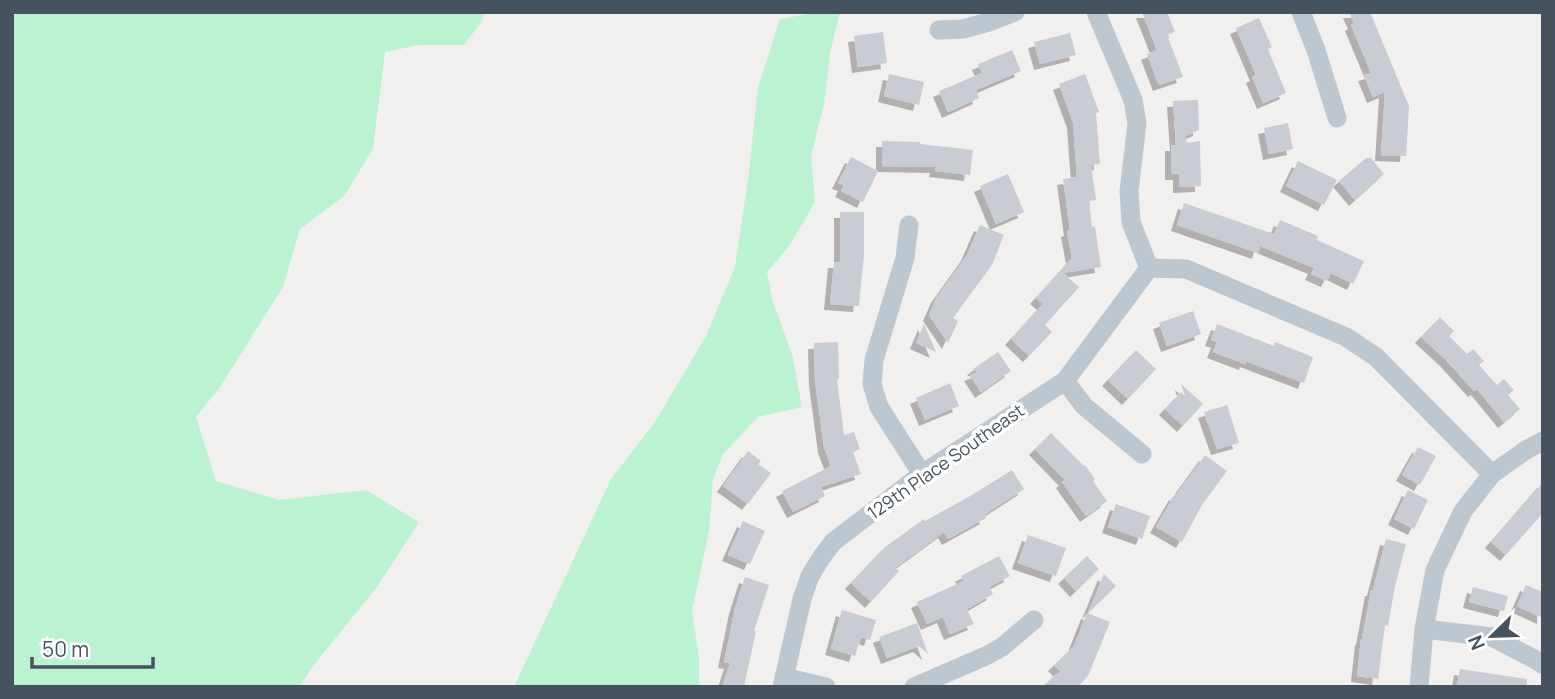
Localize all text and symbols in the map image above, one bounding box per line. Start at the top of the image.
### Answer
street label: 129th Place Southeast [862,398,1029,524]
north arrow [1457,601,1527,671]
scale bar [32,626,152,670]
text: N [1462,631,1491,654]
text: 50 m [42,635,89,663]

